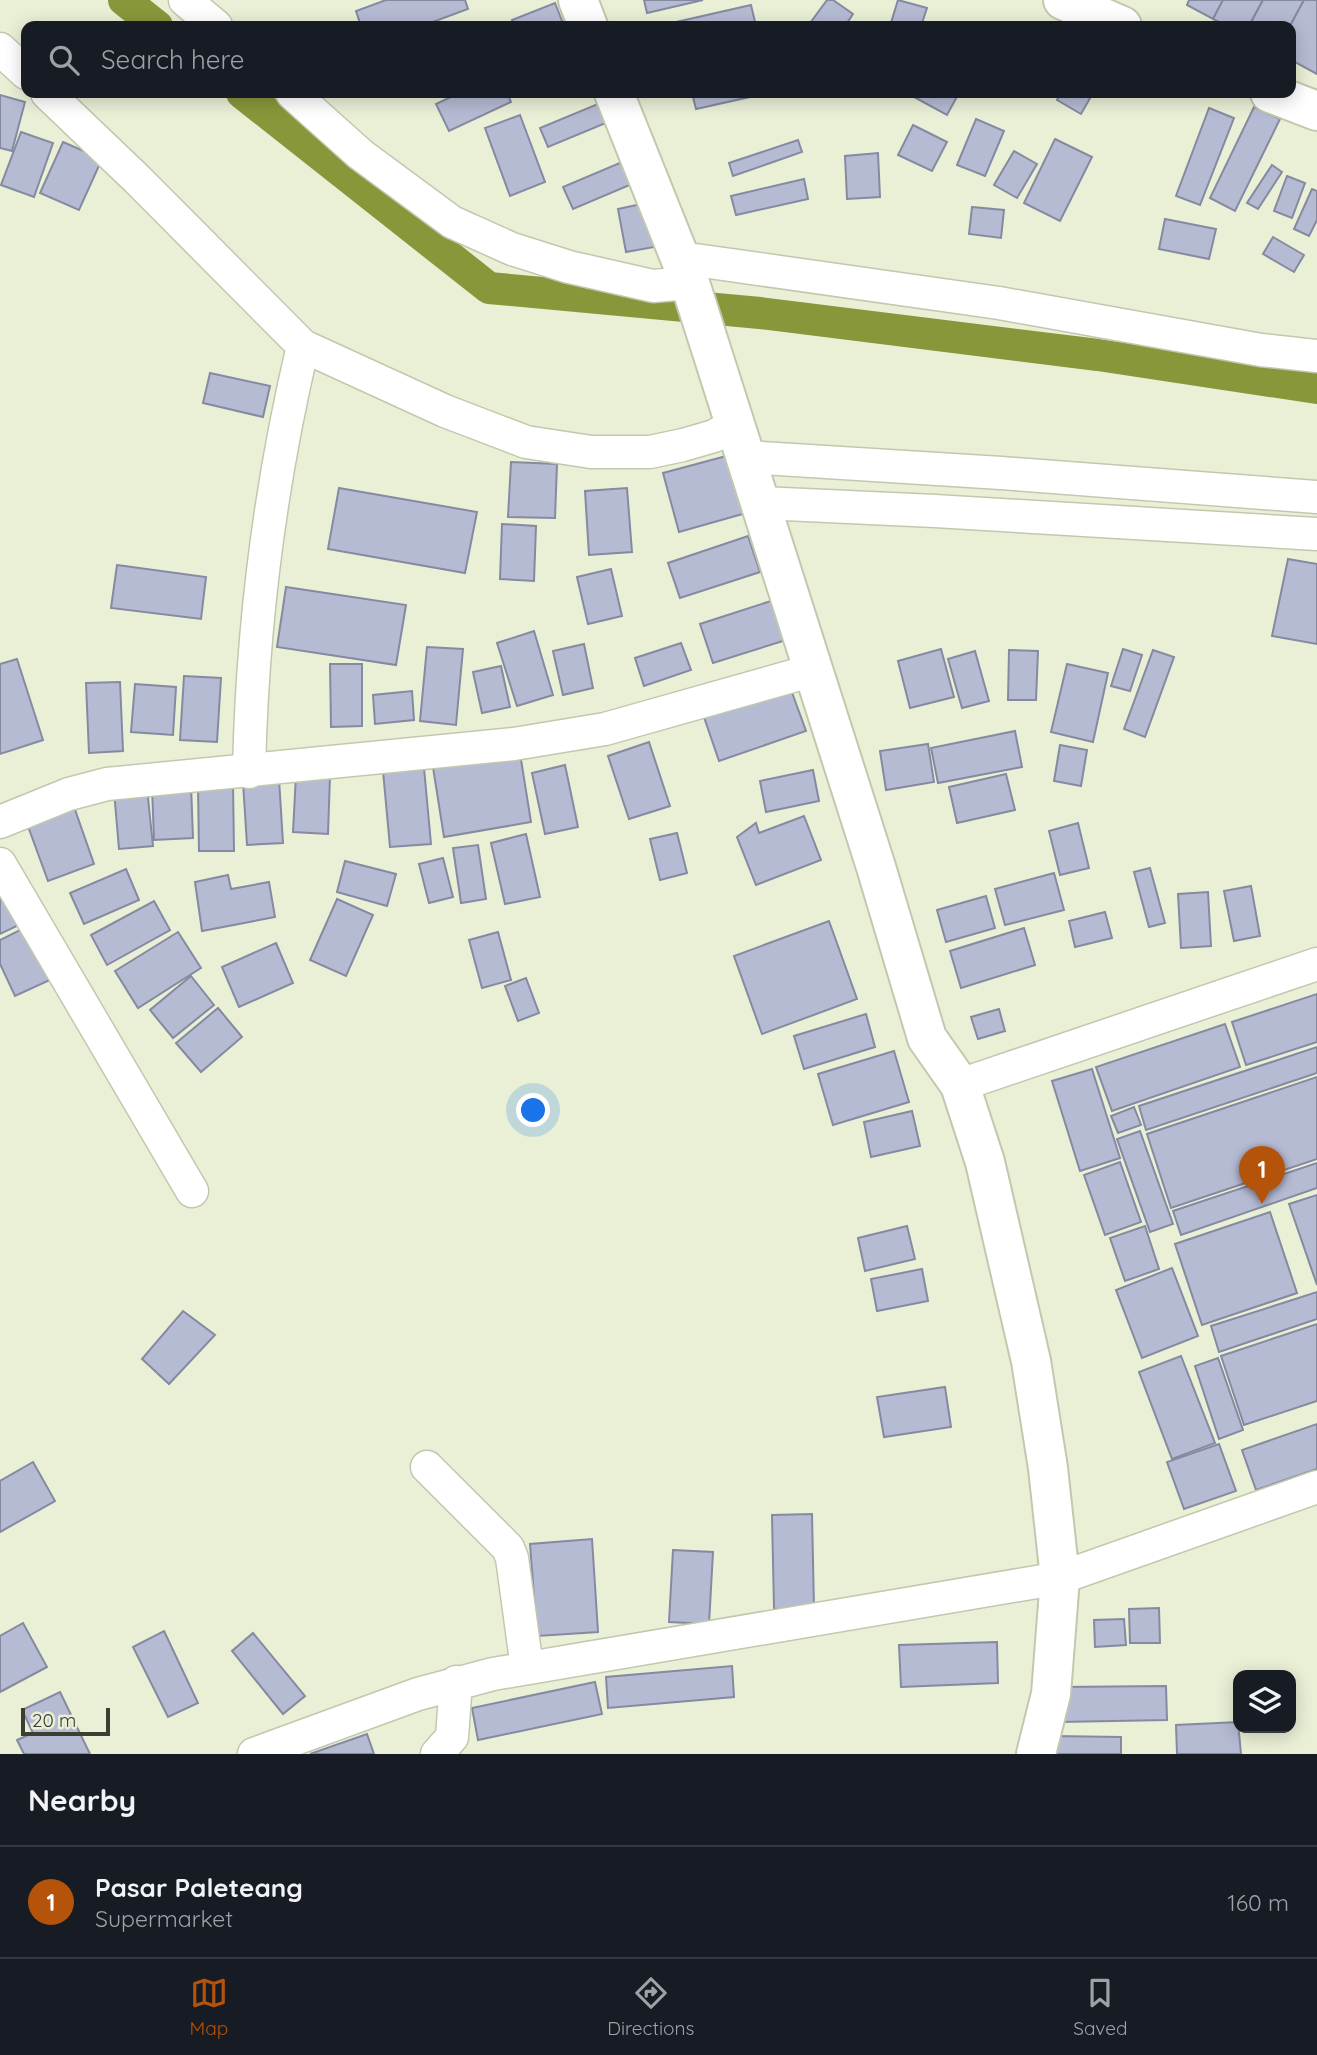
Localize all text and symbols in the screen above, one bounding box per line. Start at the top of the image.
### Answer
search box [21,21,1296,98]
icon: search [45,41,83,79]
text: Search here [101,43,245,76]
your location [516,1093,550,1127]
pin: 1 [1239,1146,1285,1204]
map controls [1233,1670,1296,1733]
button: layers [1233,1670,1296,1733]
scale bar [21,1705,110,1737]
text: 20 m [32,1708,76,1732]
text: Nearby [28,1781,136,1819]
text: Pasar Paleteang [95,1871,303,1904]
text: 1 [47,1888,55,1917]
text: 160 m [1227,1888,1289,1917]
text: Supermarket [95,1904,233,1933]
tab: Map [190,1974,228,2040]
tab: Directions [607,1974,694,2040]
tab: Saved [1073,1974,1128,2040]

